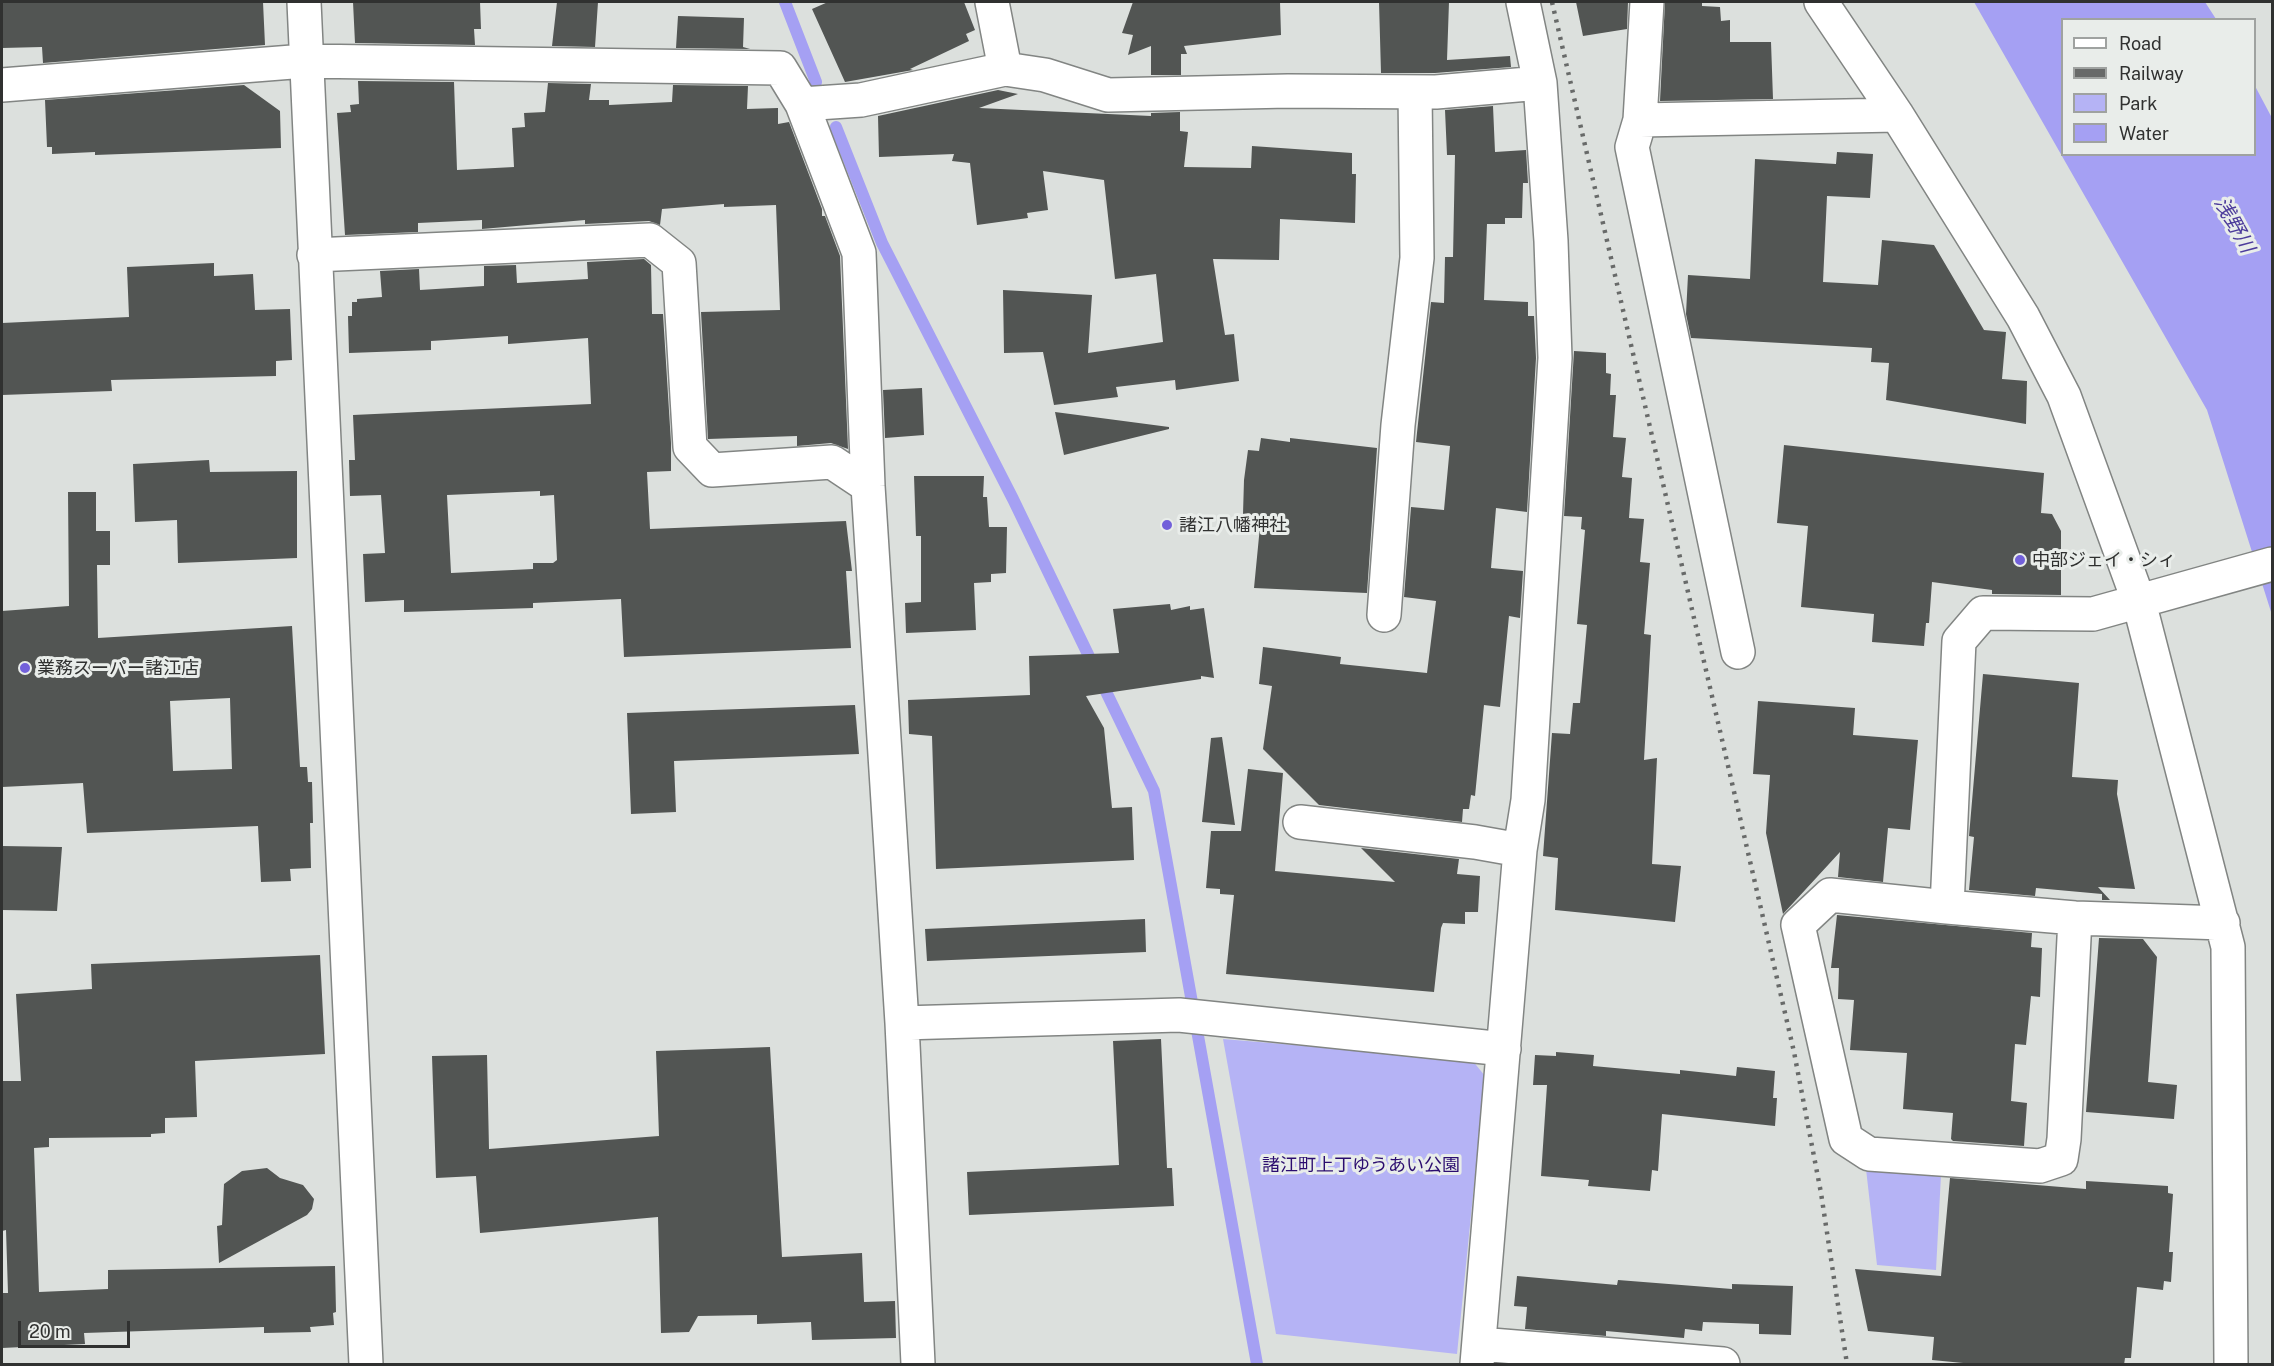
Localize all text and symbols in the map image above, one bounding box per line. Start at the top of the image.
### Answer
legend [2061,18,2256,156]
text: Road [2119,33,2162,54]
text: Railway [2119,63,2184,84]
text: Park [2119,93,2157,114]
text: Water [2119,123,2169,144]
water label: 浅野川 [2209,193,2259,257]
place label: 諸江八幡神社 [1179,514,1287,536]
marker: 諸江八幡神社 [1160,518,1174,532]
place label: 中部ジェイ・シィ [2032,549,2176,571]
marker: 中部ジェイ・シィ [2013,553,2027,567]
place label: 業務スーパー諸江店 [37,657,199,679]
marker: 業務スーパー諸江店 [18,661,32,675]
park label: 諸江町上丁ゆうあい公園 [1262,1154,1460,1176]
scale bar [21,1309,134,1347]
text: 20 m [29,1321,71,1342]

